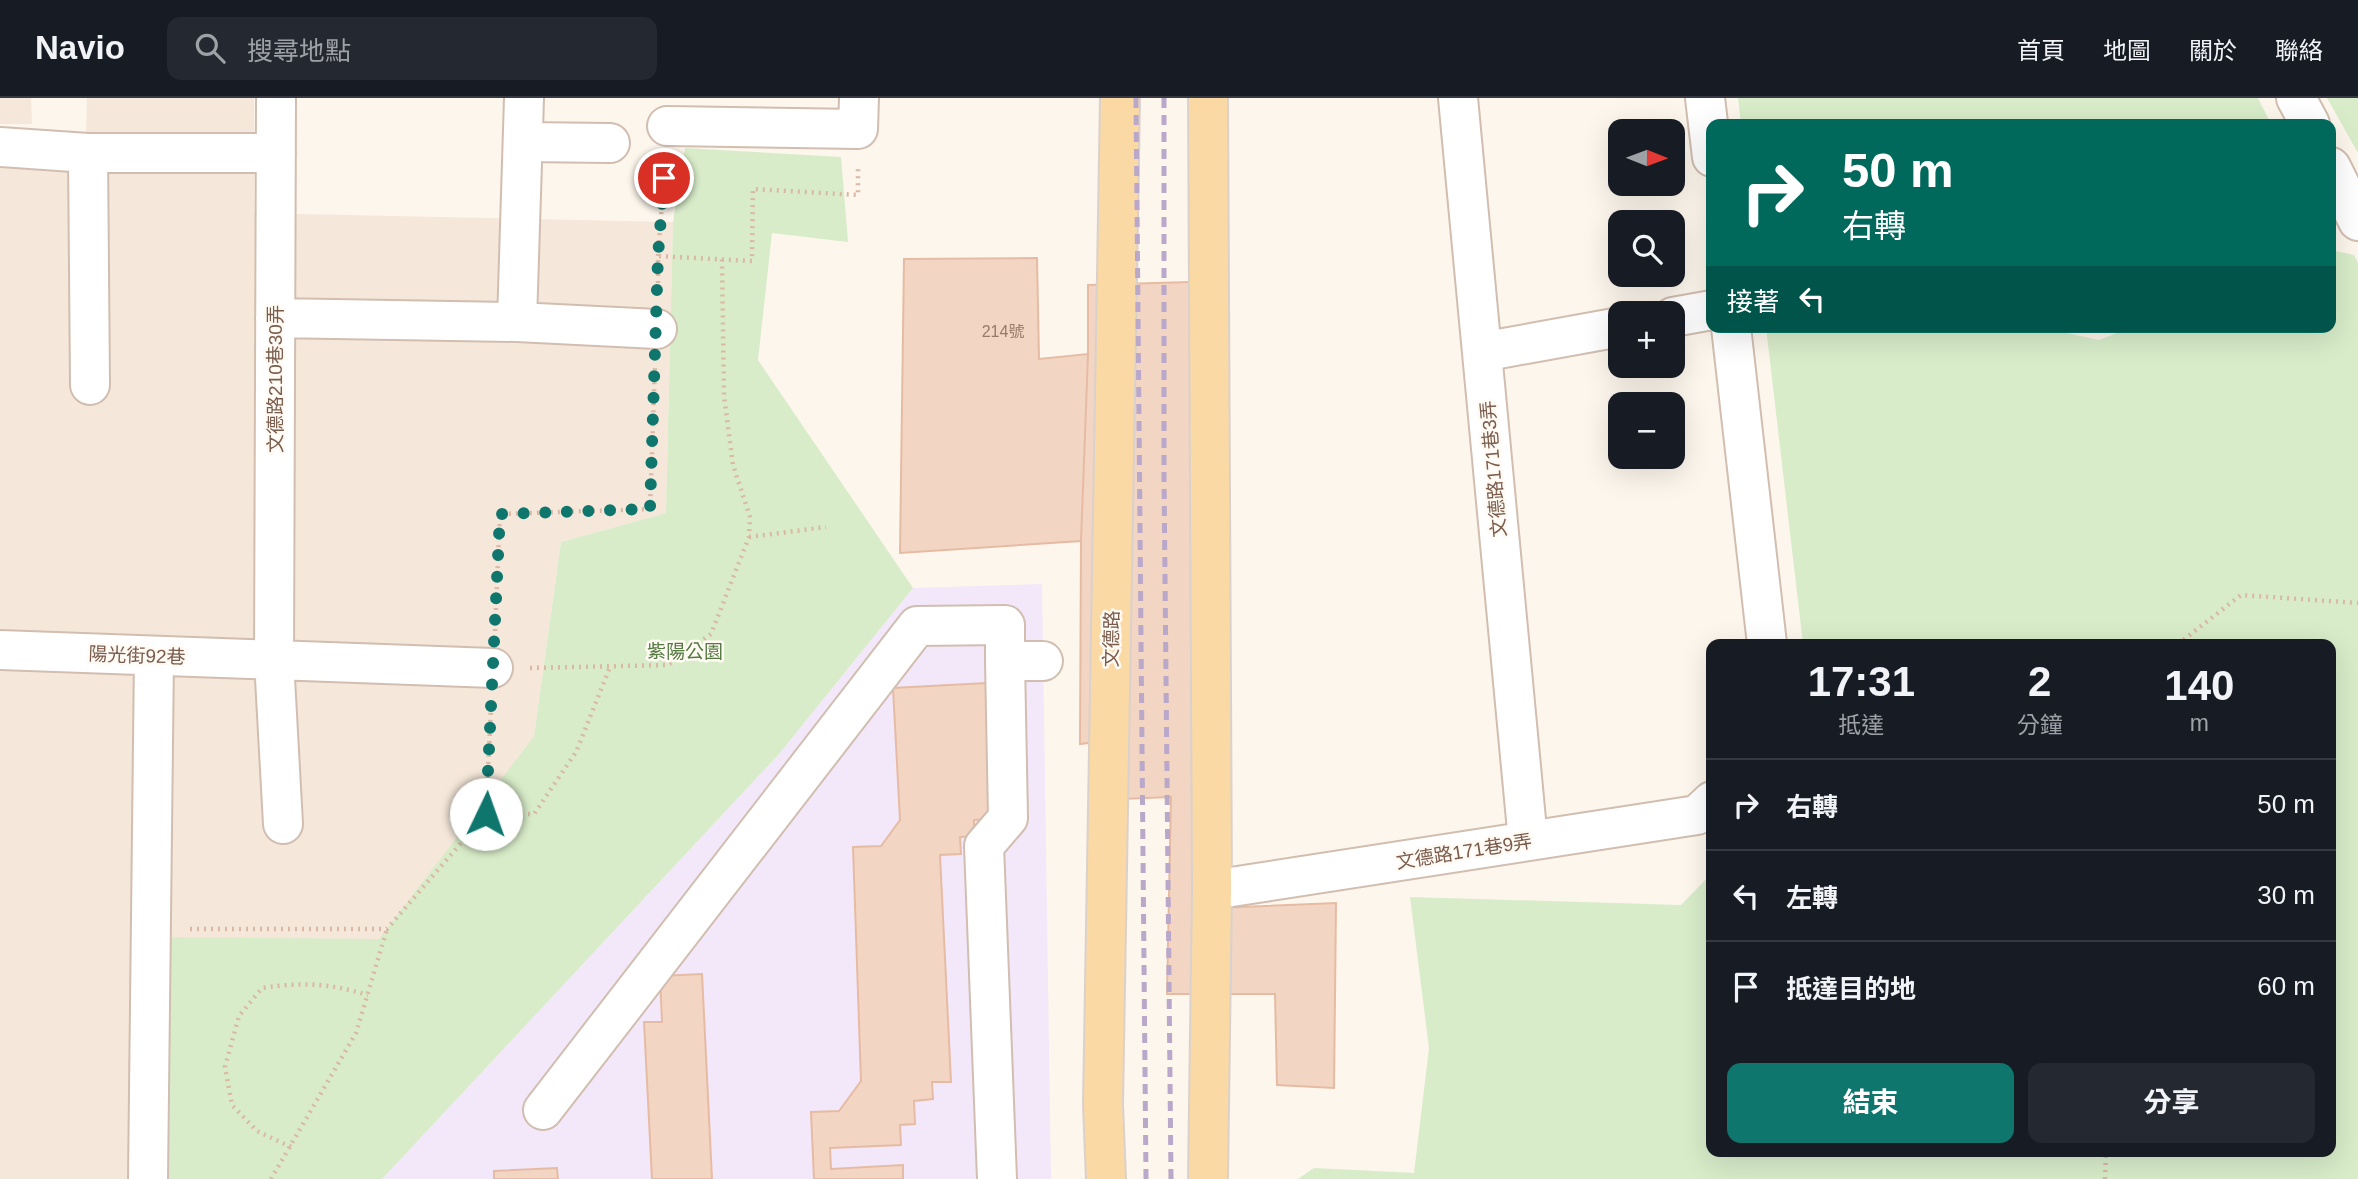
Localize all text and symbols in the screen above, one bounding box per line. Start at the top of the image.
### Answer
search box [167,17,657,80]
text: Navio [35,29,125,66]
icon: search [191,29,229,67]
text: 搜尋地點 [247,36,351,66]
text: 首頁 [2017,37,2065,64]
text: 地圖 [2103,37,2151,64]
text: 關於 [2189,37,2237,64]
text: 聯絡 [2275,37,2323,64]
north arrow [1608,119,1685,196]
map controls [1608,119,1685,469]
text: 50 m [1842,143,1954,197]
icon: right [1727,147,1818,238]
pin [634,148,694,208]
icon: arrive [645,159,683,197]
text: 右轉 [1842,208,1906,244]
button: search [1608,210,1685,287]
icon: left [1793,280,1831,318]
text: 接著 [1727,287,1779,317]
button: + [1608,301,1685,378]
street label: 文德路210巷30弄 [265,305,286,453]
house number: 214號 [982,323,1024,340]
button: − [1608,392,1685,469]
street label: 文德路171巷3弄 [1477,400,1510,538]
street label: 文德路 [1101,610,1122,668]
park label: 紫陽公園 [647,641,723,662]
street label: 陽光街92巷 [88,643,186,668]
text: 17:31 [1808,658,1915,705]
text: 2 [2028,658,2051,705]
text: 140 [2164,662,2234,709]
text: m [2190,710,2209,736]
text: 抵達 [1838,712,1884,738]
text: 分鐘 [2017,712,2063,738]
position arrow [449,777,523,851]
icon: right [1727,786,1765,824]
text: 50 m [2257,789,2315,819]
text: 右轉 [1786,792,1838,822]
street label: 文德路171巷9弄 [1395,830,1534,873]
icon: left [1727,877,1765,915]
text: 30 m [2257,880,2315,910]
text: 左轉 [1786,883,1838,913]
icon: arrive [1727,968,1765,1006]
text: 60 m [2257,971,2315,1001]
text: 抵達目的地 [1786,974,1916,1004]
button: 結束 [1727,1063,2014,1143]
button: 分享 [2028,1063,2315,1143]

